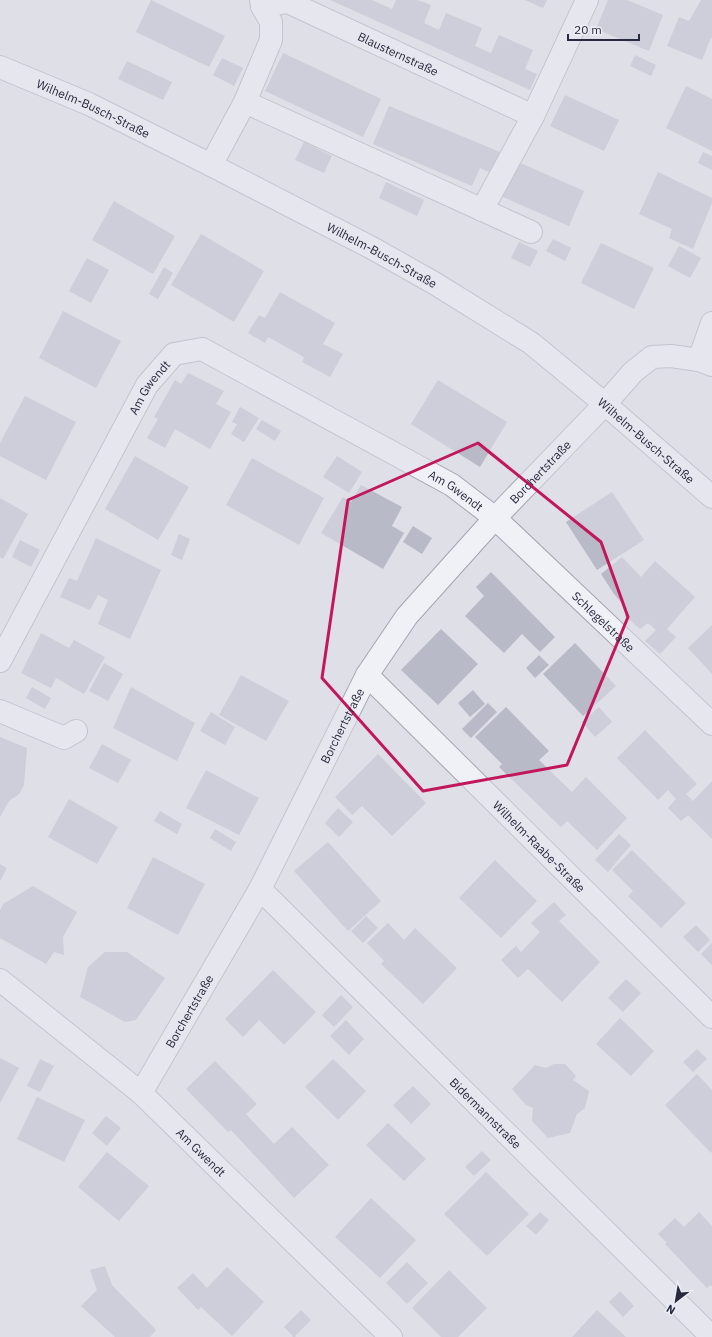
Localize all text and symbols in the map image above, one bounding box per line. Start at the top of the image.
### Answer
scale bar [568,16,639,42]
text: 20 m [574,22,602,37]
street label: Blausternstraße [356,28,441,79]
street label: Wilhelm-Busch-Straße [34,76,153,141]
street label: Wilhelm-Busch-Straße [325,219,440,291]
street label: Am Gwendt [125,357,173,417]
street label: Wilhelm-Busch-Straße [595,394,698,486]
street label: Borchertstraße [506,436,574,506]
street label: Am Gwendt [426,466,486,514]
street label: Schlegelstraße [569,588,639,655]
street label: Borchertstraße [317,685,367,766]
street label: Wilhelm-Raabe-Straße [490,797,589,895]
street label: Borchertstraße [162,971,216,1050]
street label: Bidermannstraße [447,1074,525,1152]
street label: Am Gwendt [174,1124,229,1179]
north arrow [656,1281,696,1321]
text: N [664,1302,678,1318]

